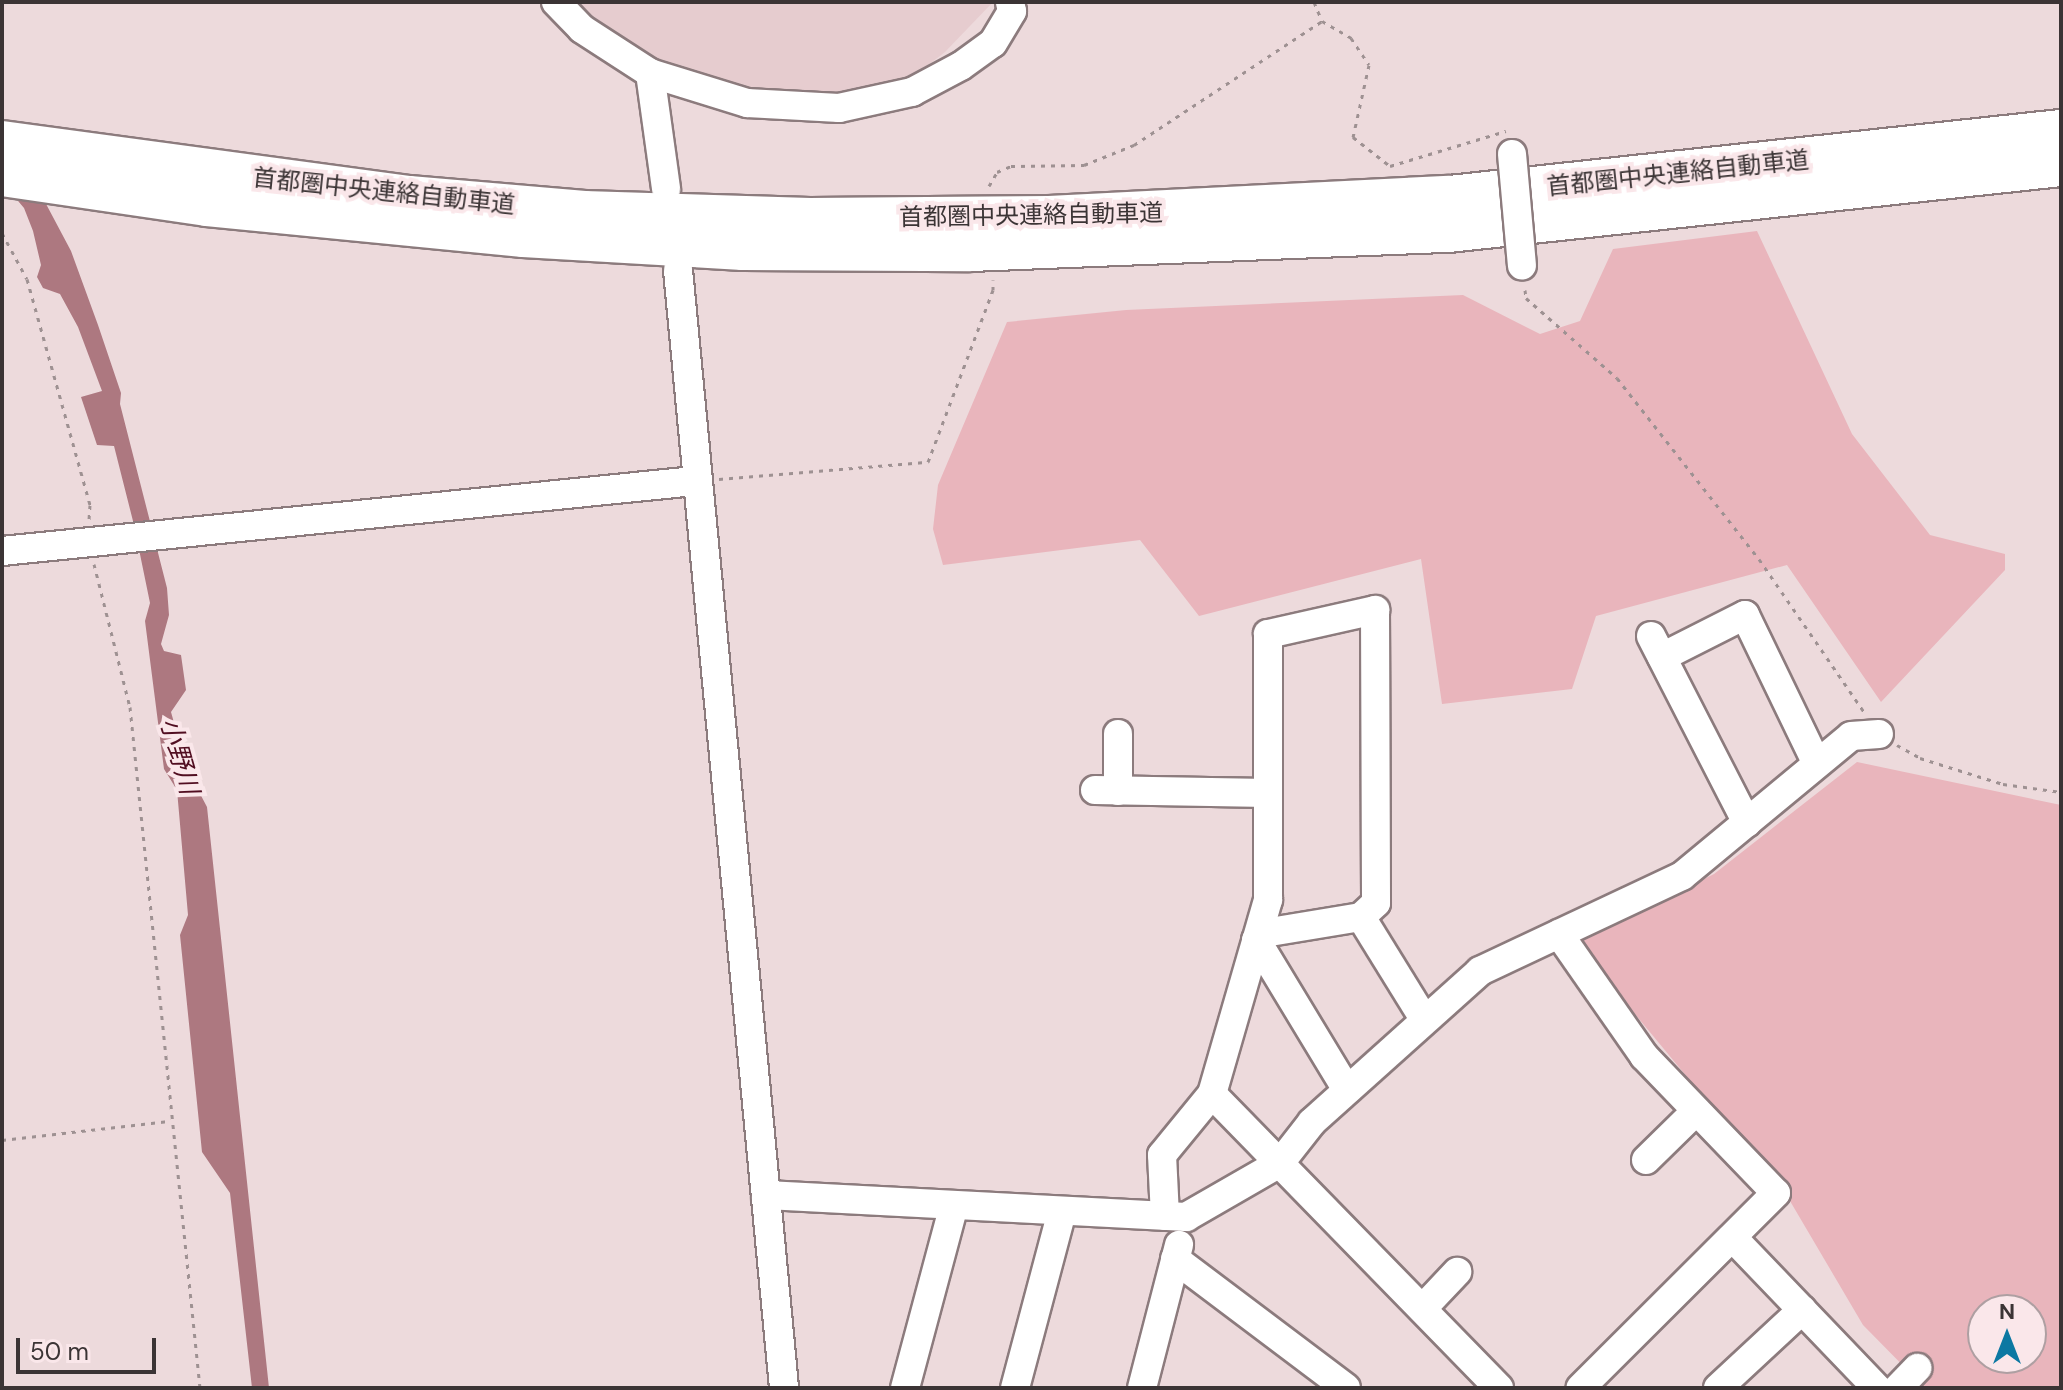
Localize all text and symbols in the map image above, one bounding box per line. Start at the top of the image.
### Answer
street label: 首都圏中央連絡自動車道 [1545,145,1811,201]
street label: 首都圏中央連絡自動車道 [251,163,517,219]
street label: 首都圏中央連絡自動車道 [899,198,1163,232]
water label: 小野川 [153,714,205,798]
north arrow [1967,1294,2047,1374]
text: N [1999,1297,2015,1326]
scale bar [20,1322,160,1372]
text: 50 m [30,1336,89,1367]

